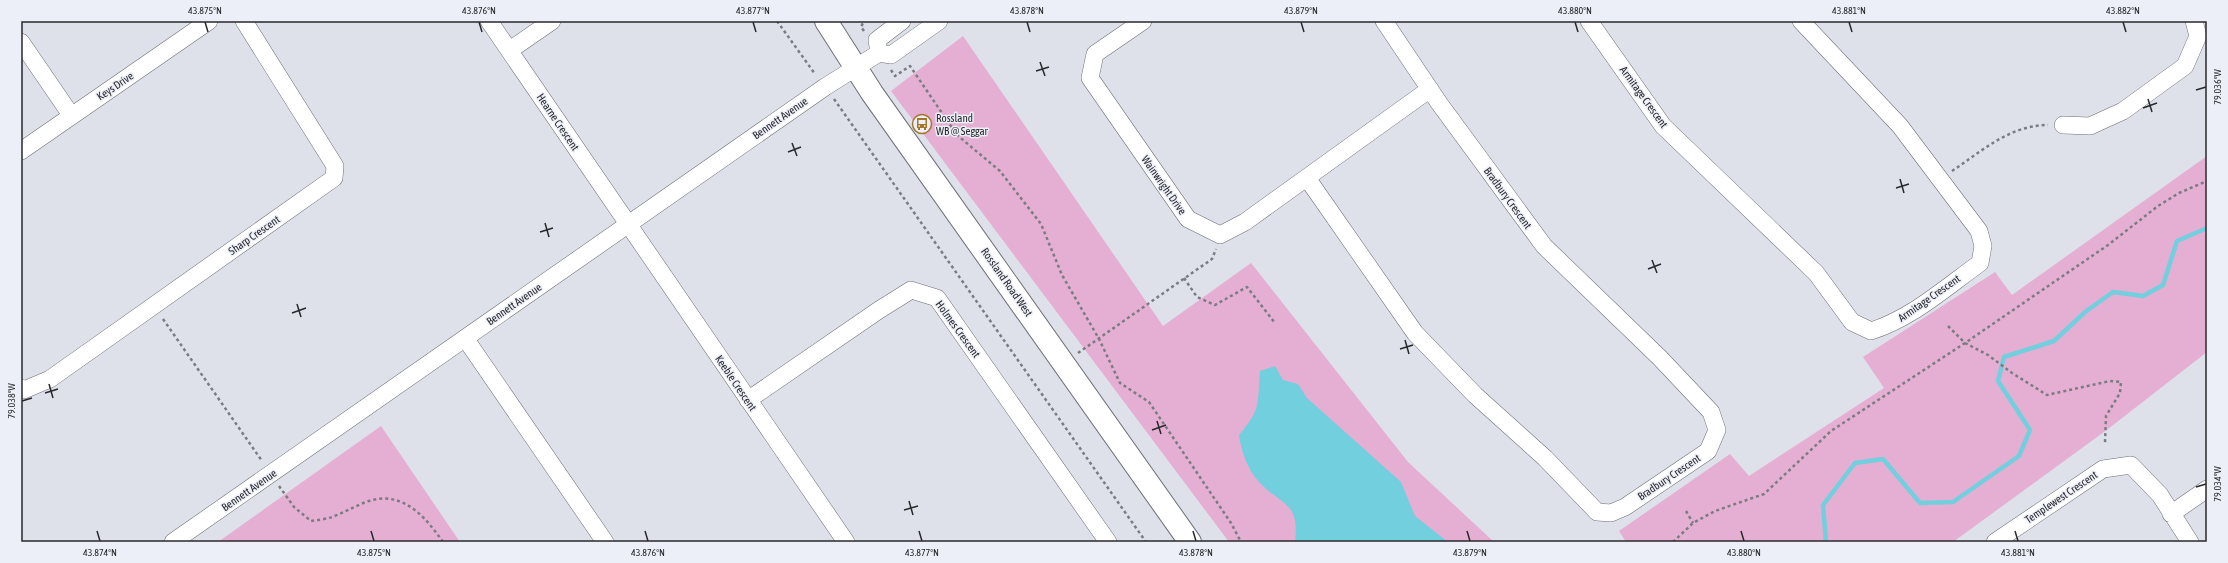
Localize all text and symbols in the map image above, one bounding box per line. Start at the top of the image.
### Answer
text: 43.875°N [188,5,222,16]
text: 43.876°N [462,5,496,16]
text: 43.877°N [736,5,770,16]
text: 43.878°N [1010,5,1044,16]
text: 43.879°N [1284,5,1318,16]
text: 43.880°N [1558,5,1592,16]
text: 43.881°N [1832,5,1866,16]
text: 43.882°N [2106,5,2140,16]
street label: Armitage Crescent [1618,64,1670,130]
street label: Keys Drive [95,69,135,103]
text: 79.036°W [2212,69,2223,105]
street label: Hearne Crescent [535,91,581,153]
street label: Bennett Avenue [750,95,810,141]
place label: Rossland WB @ Seggar [936,112,989,137]
bus stop icon: Rossland WB @ Seggar [911,113,933,135]
street label: Wainwright Drive [1139,153,1189,217]
street label: Bradbury Crescent [1482,165,1534,231]
street label: Sharp Crescent [226,213,282,257]
street label: Rossland Road West [979,245,1035,319]
street label: Armitage Crescent [1896,272,1962,324]
street label: Bennett Avenue [484,281,544,327]
street label: Holmes Crescent [933,298,983,360]
street label: Keeble Crescent [713,353,759,413]
text: 79.038°W [6,383,17,419]
street label: Bradbury Crescent [1635,452,1703,502]
text: 79.034°W [2212,466,2223,502]
street label: Bennett Avenue [219,467,279,513]
street label: Templewest Crescent [2023,468,2099,526]
text: 43.874°N [83,547,117,558]
text: 43.875°N [357,547,391,558]
text: 43.876°N [631,547,665,558]
text: 43.877°N [905,547,939,558]
text: 43.878°N [1179,547,1213,558]
text: 43.879°N [1453,547,1487,558]
text: 43.880°N [1727,547,1761,558]
text: 43.881°N [2001,547,2035,558]

